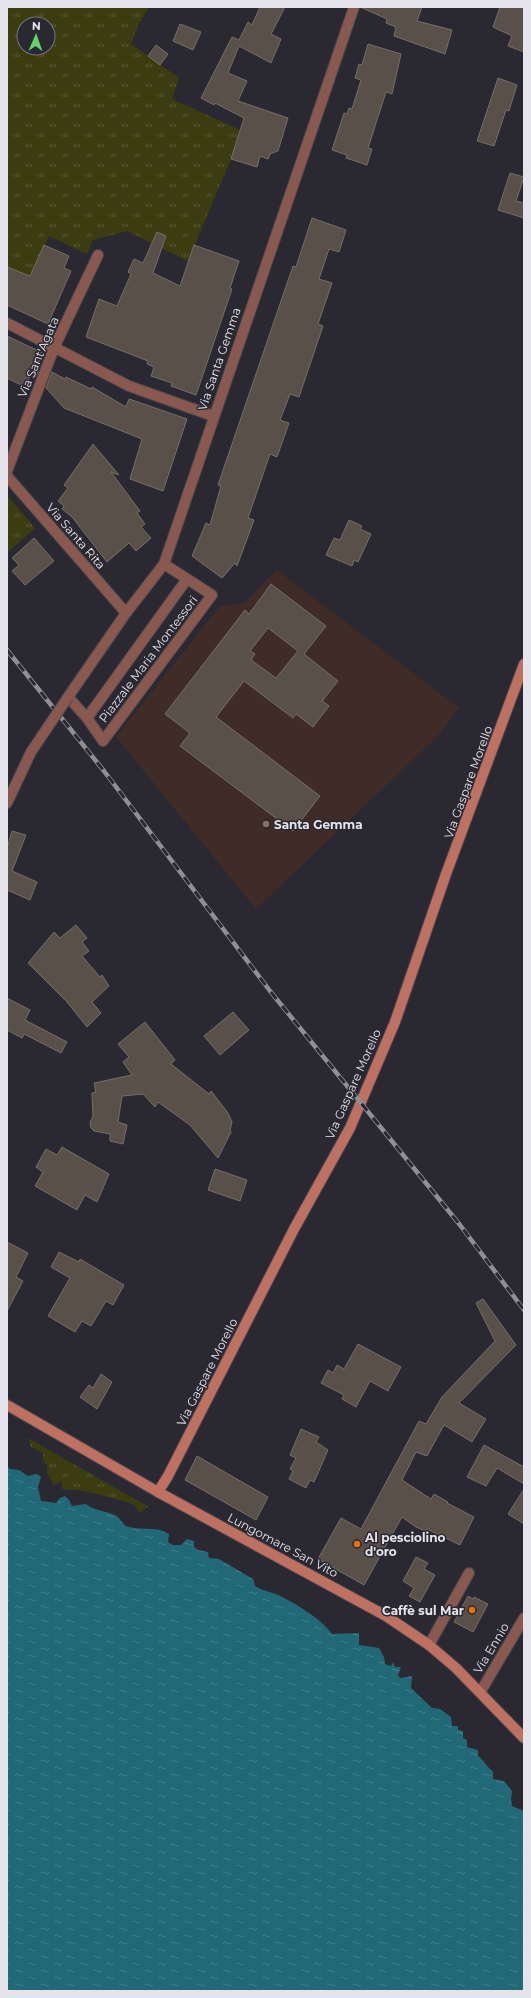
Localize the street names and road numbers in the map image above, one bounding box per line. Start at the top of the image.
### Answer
street label: Via Santa Gemma [194,305,244,413]
street label: Via Sant'Agata [14,314,62,400]
street label: Via Santa Rita [43,500,109,572]
street label: Piazzale Maria Montessori [95,593,201,725]
street label: Via Gaspare Morello [441,724,495,840]
street label: Via Gaspare Morello [322,1027,384,1141]
street label: Via Gaspare Morello [173,1316,241,1428]
street label: Lungomare San Vito [225,1510,341,1580]
street label: Via Ennio [470,1620,512,1676]

